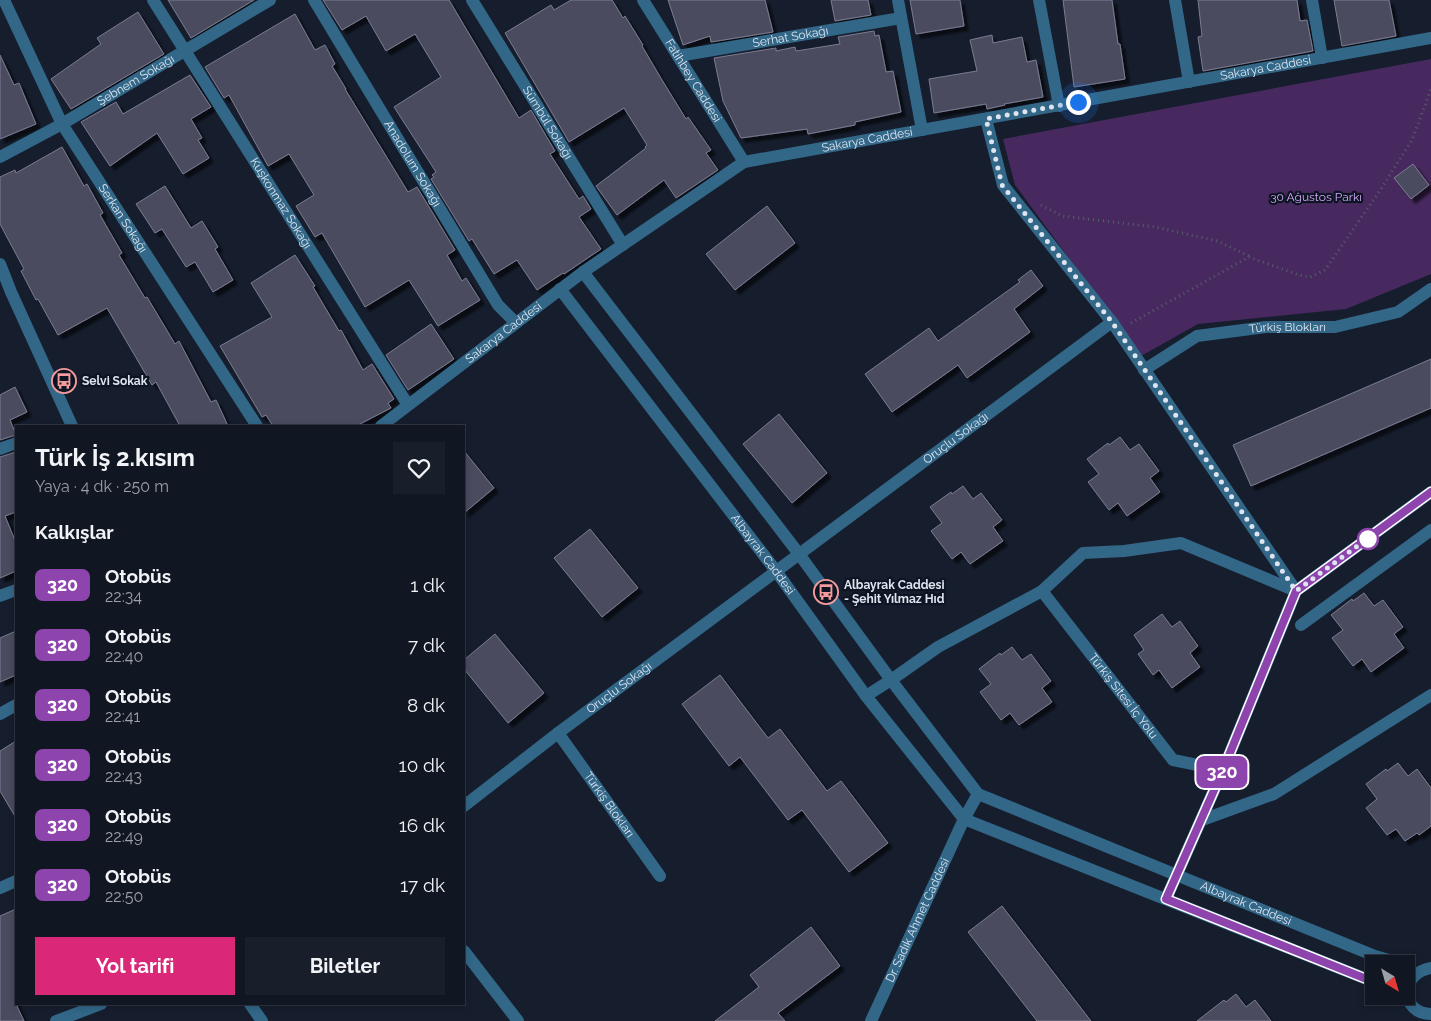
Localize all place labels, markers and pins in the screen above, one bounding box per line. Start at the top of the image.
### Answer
bus stop icon: Selvi Sokak [51,368,77,394]
place label: Selvi Sokak [82,374,148,388]
unlabelled marker [1357,528,1379,550]
place label: Albayrak Caddesi - Şehit Yılmaz Hıd [844,578,945,606]
bus stop icon: Albayrak Caddesi - Şehit Yılmaz Hıd [813,579,839,605]

